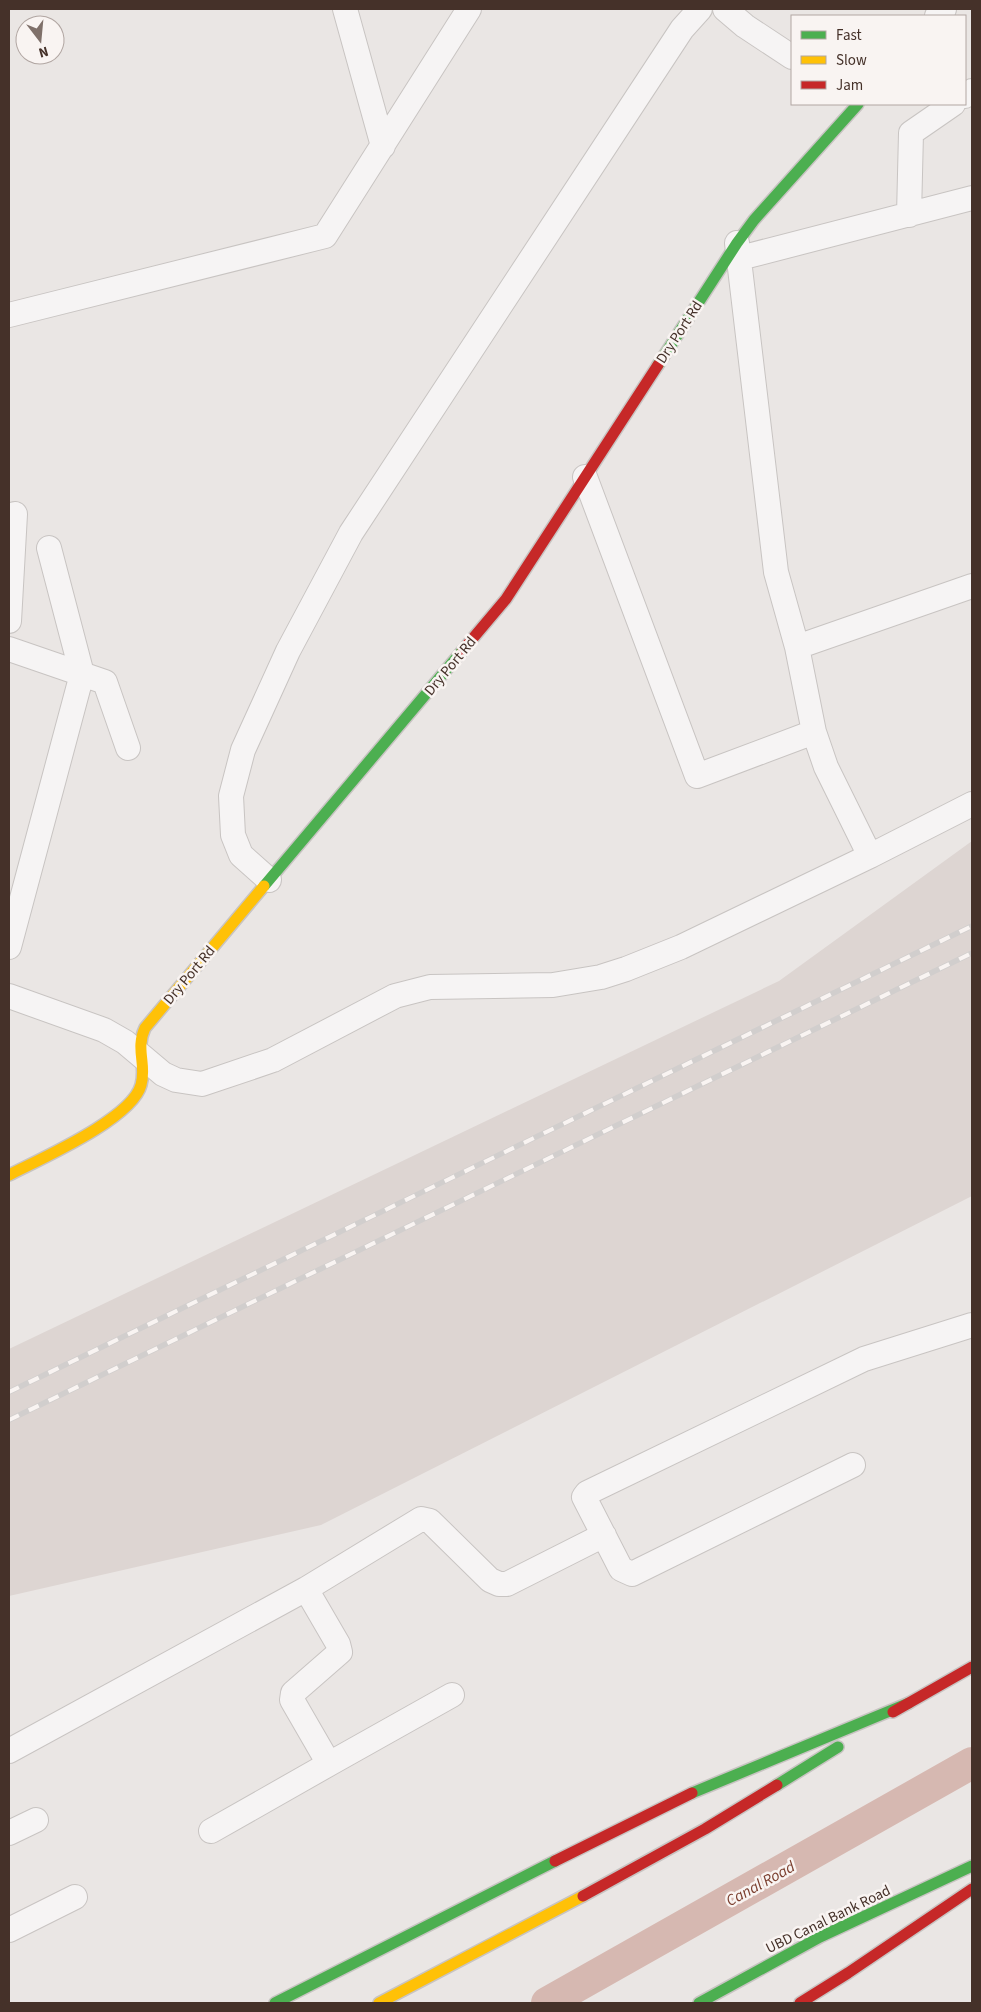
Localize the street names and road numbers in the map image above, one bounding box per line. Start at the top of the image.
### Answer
street label: Dry Port Rd [651,297,708,368]
street label: Dry Port Rd [419,632,481,700]
street label: Dry Port Rd [158,941,220,1009]
street label: UBD Canal Bank Road [762,1880,894,1959]

